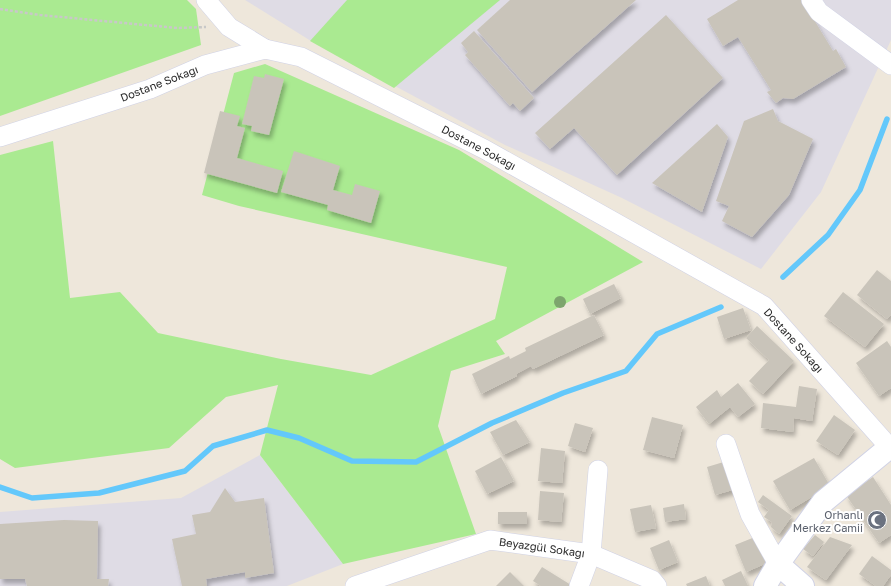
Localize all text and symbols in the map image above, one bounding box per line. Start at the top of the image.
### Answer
street label: Dostane Sokağı [118,62,200,104]
street label: Dostane Sokağı [440,122,518,172]
street label: Dostane Sokağı [762,305,826,375]
place label: Orhanlı Merkez Camii [793,508,863,534]
mosque icon: Orhanlı Merkez Camii [866,509,888,531]
street label: Beyazgül Sokağı [498,535,586,559]

